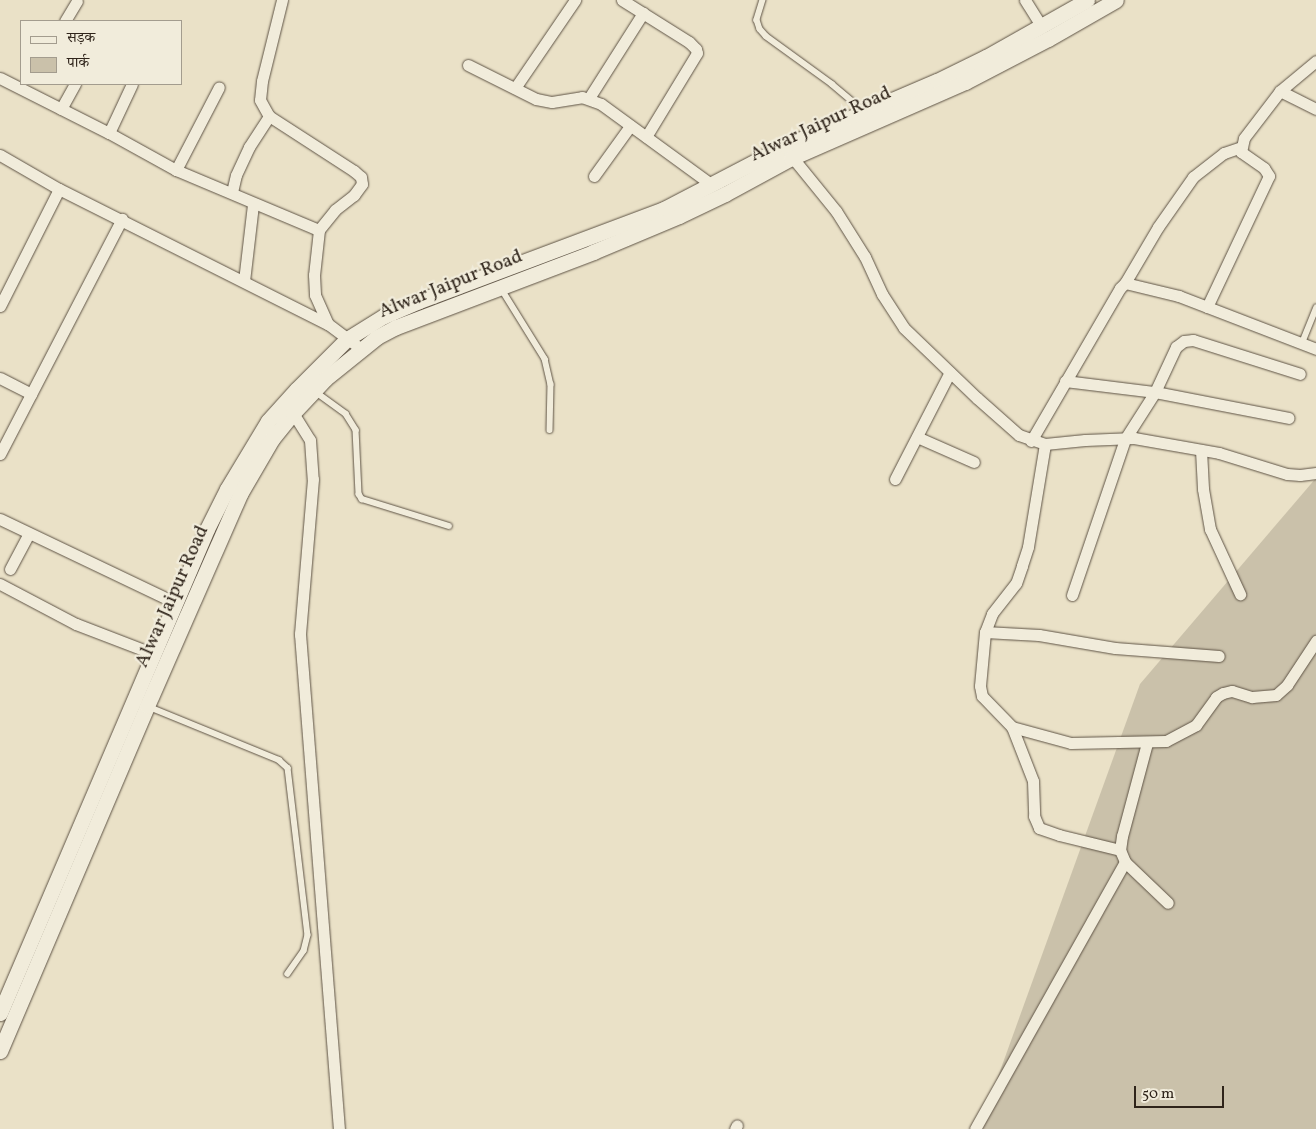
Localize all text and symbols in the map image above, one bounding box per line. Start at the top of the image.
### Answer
legend [20,20,182,85]
text: सड़क [67,28,95,49]
text: पार्क [67,53,89,74]
street label: Alwar Jaipur Road [747,82,895,168]
street label: Alwar Jaipur Road [376,246,526,324]
street label: Alwar Jaipur Road [132,523,214,671]
scale bar [1136,1076,1226,1108]
text: 50 m [1142,1084,1174,1105]

